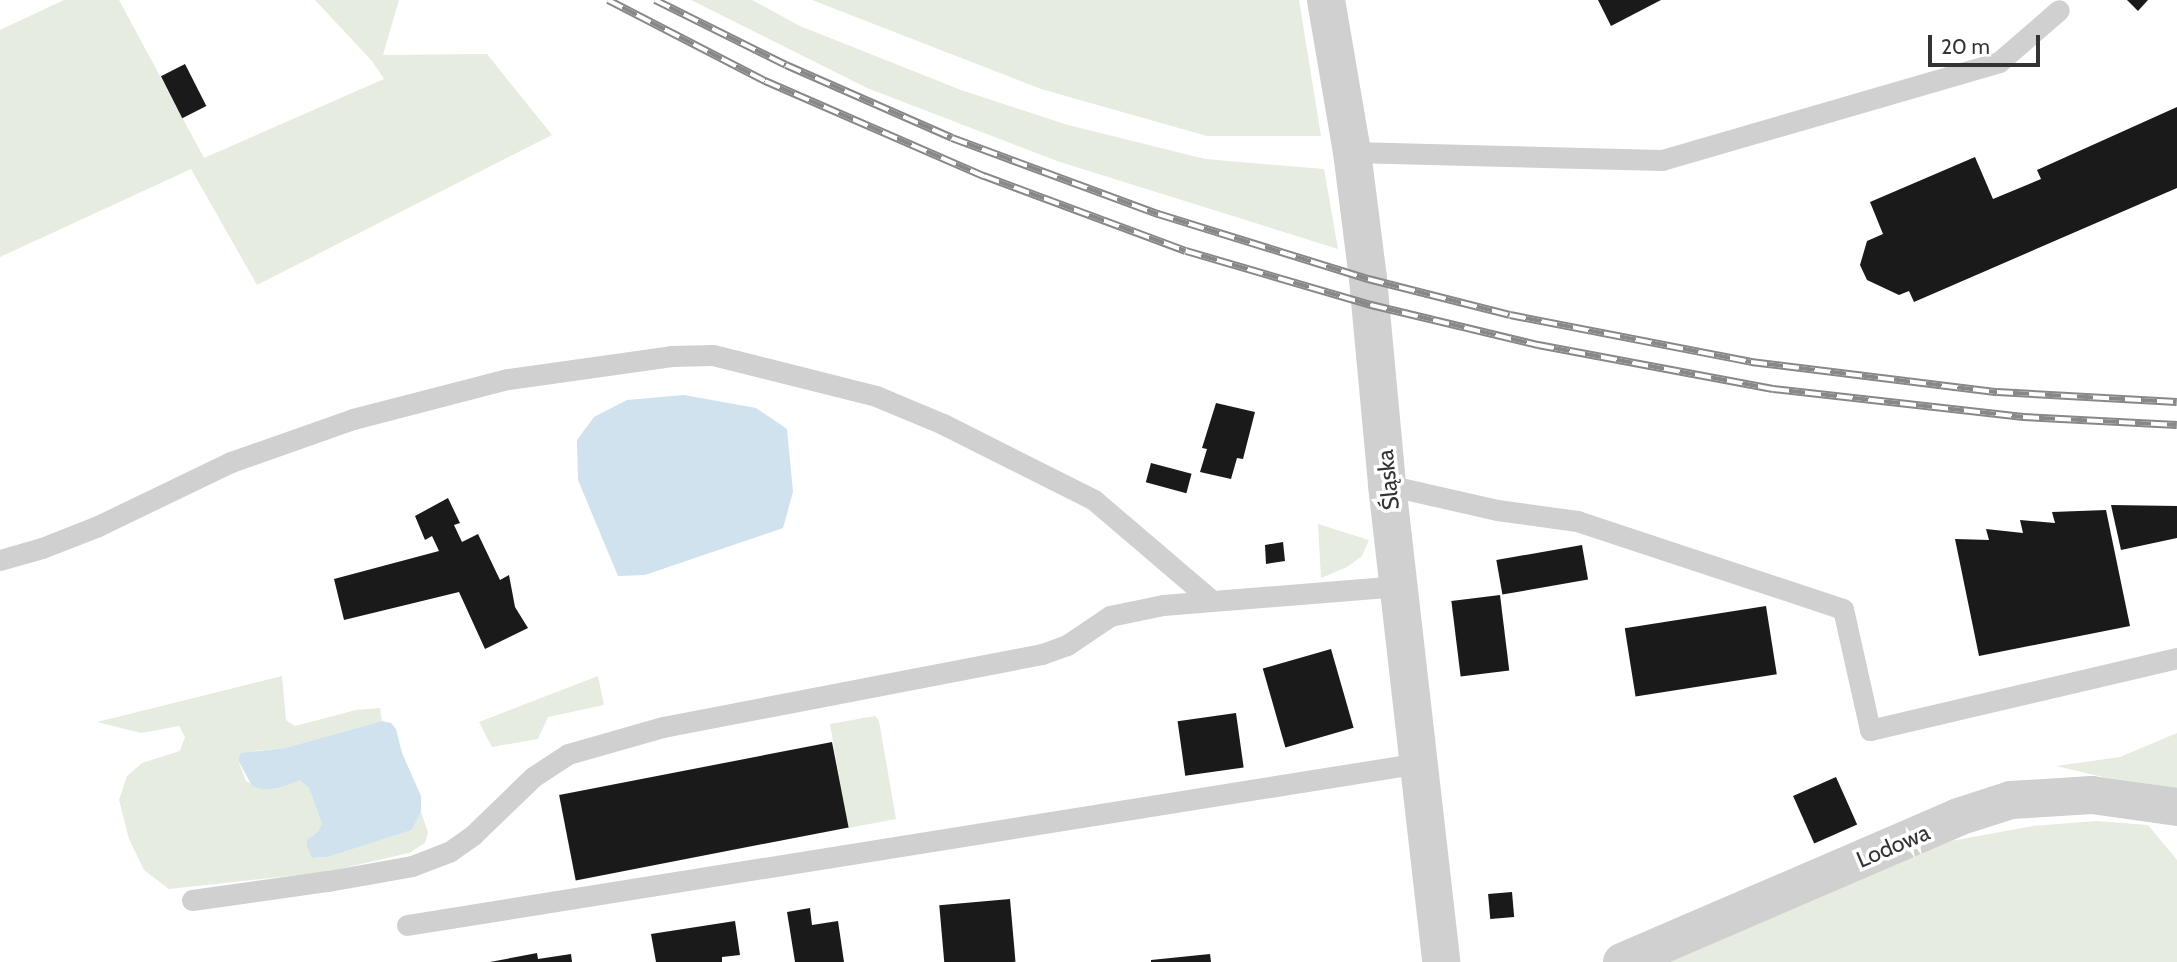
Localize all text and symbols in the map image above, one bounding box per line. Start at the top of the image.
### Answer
scale bar [1932,21,2044,65]
text: 20 m [1941,34,1990,59]
street label: Śląska [1371,448,1405,512]
street label: Lodowa [1852,818,1934,874]

